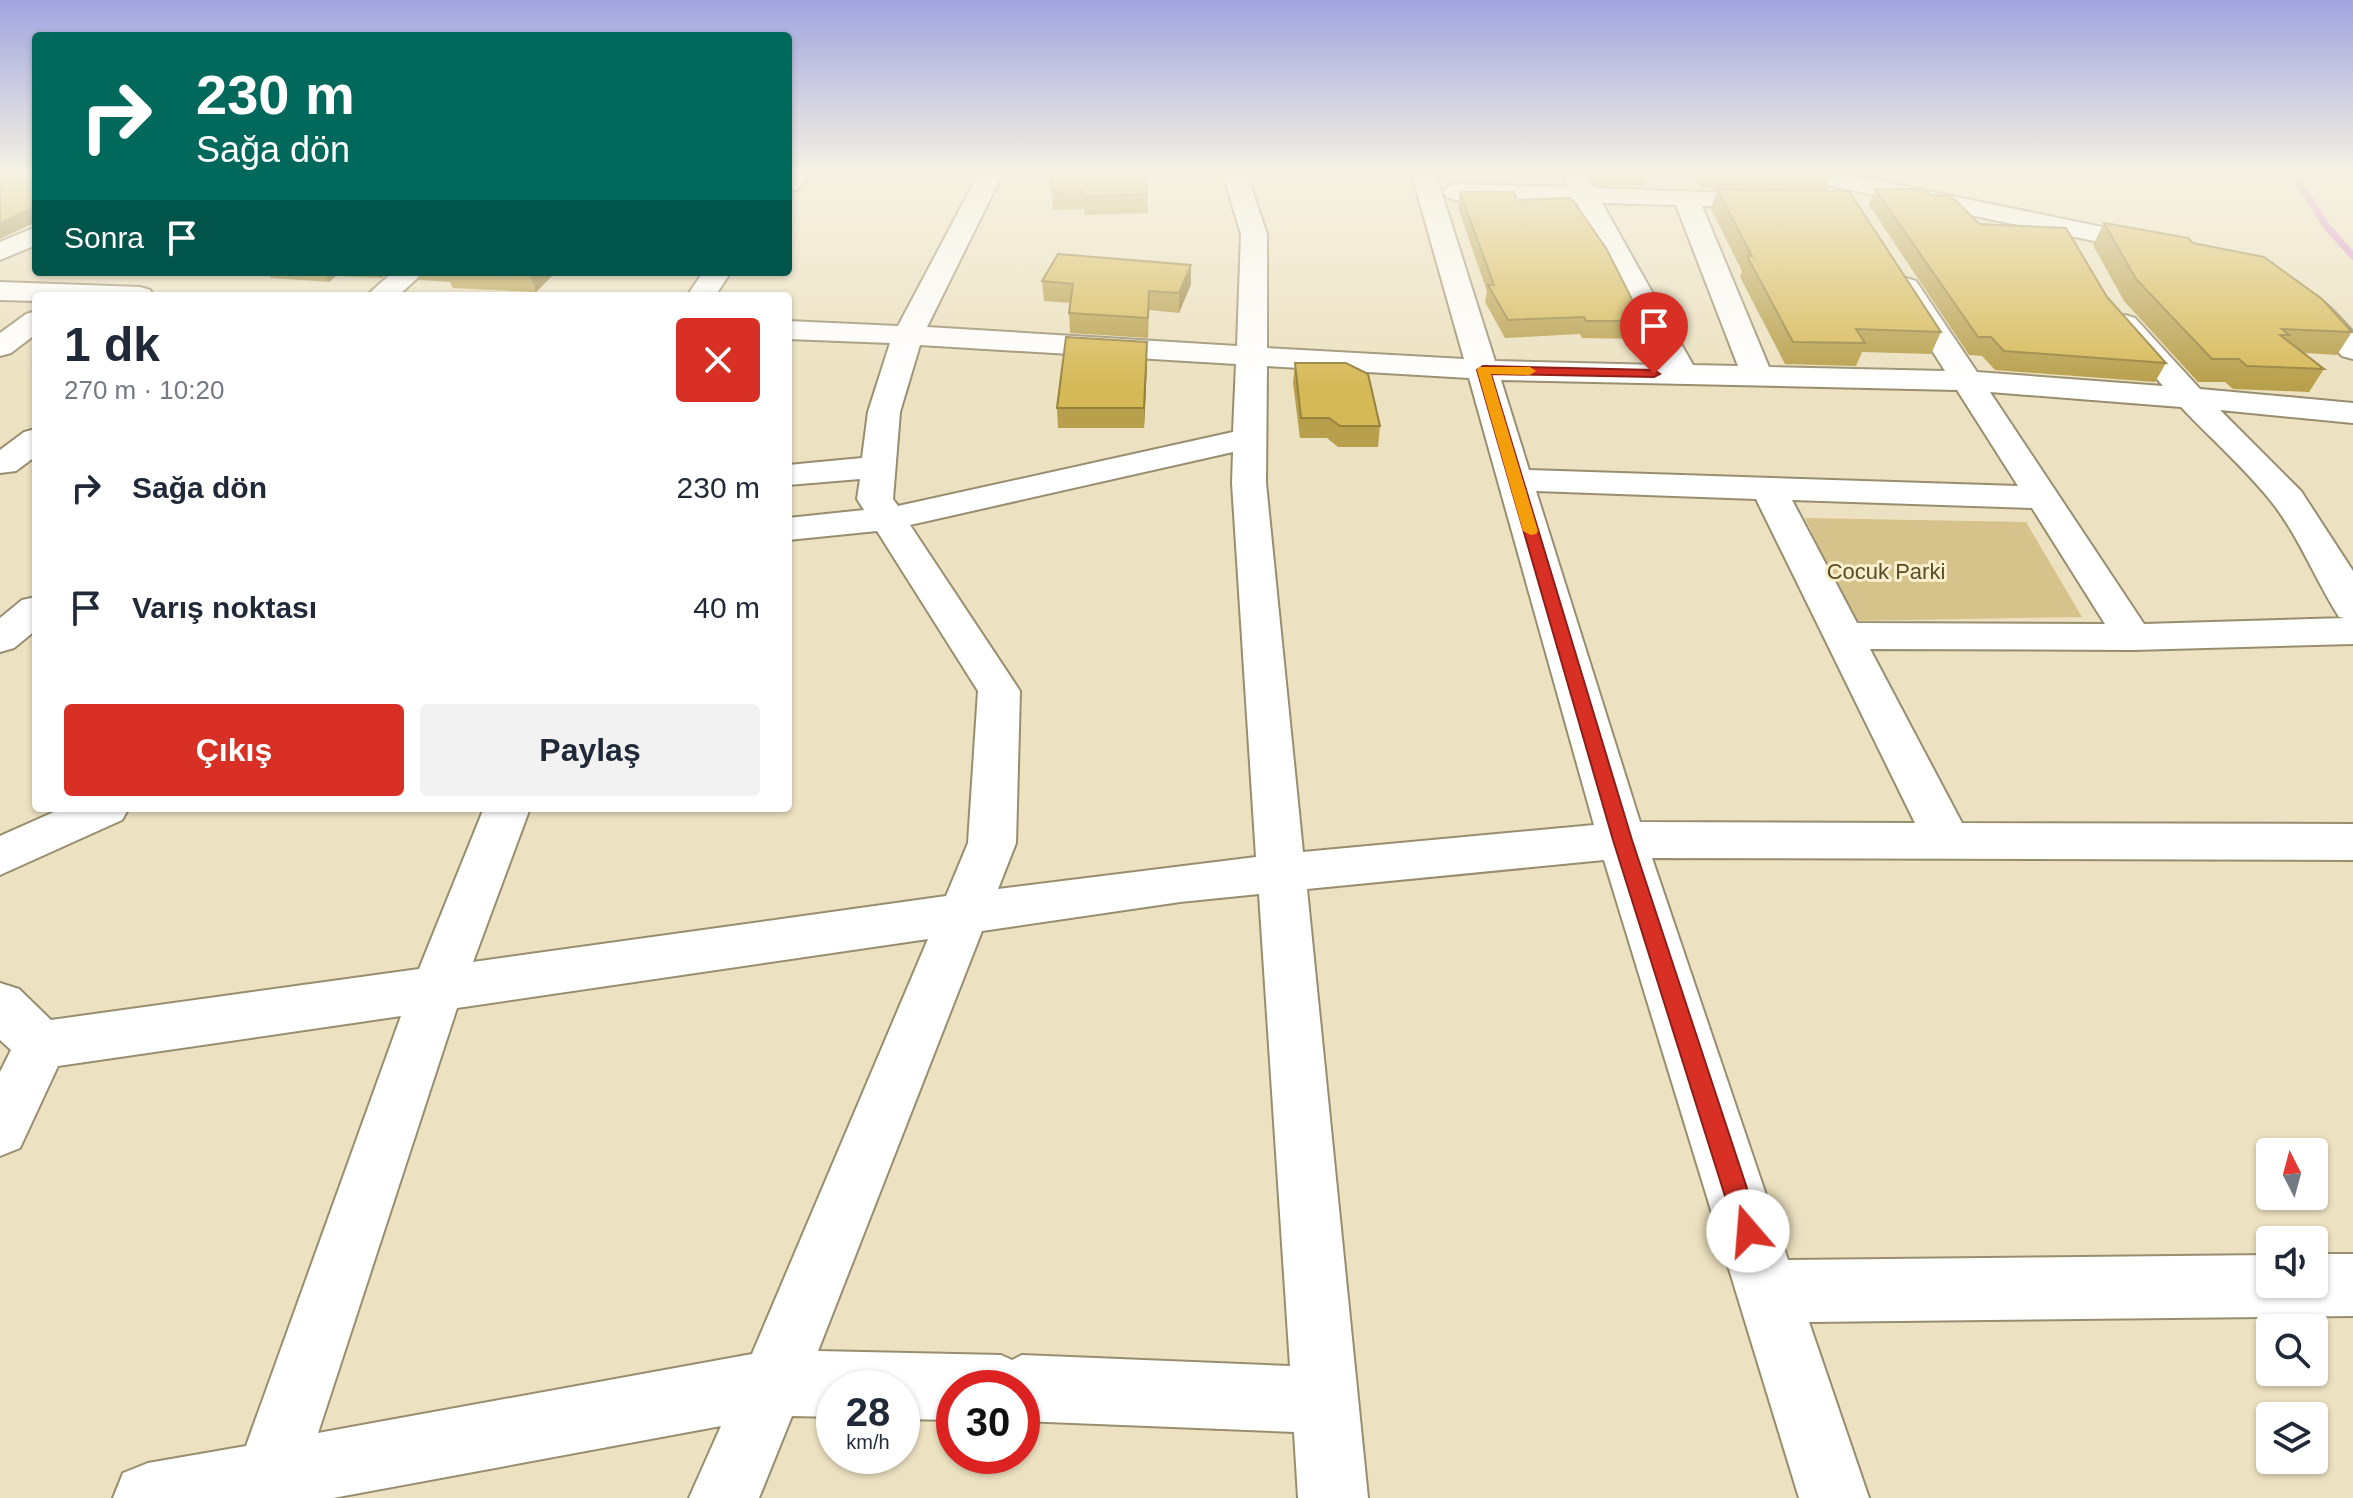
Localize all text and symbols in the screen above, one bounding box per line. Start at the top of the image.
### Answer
text: 230 m [196,63,355,126]
icon: right [64,64,168,168]
text: Sağa dön [196,129,350,170]
icon: arrive [160,216,204,260]
text: Sonra [64,221,144,254]
pin [1620,292,1688,374]
icon: arrive [1632,304,1676,348]
text: 1 dk [64,318,160,371]
button: close [676,318,760,402]
text: 270 m · 10:20 [64,375,224,405]
icon: right [64,466,108,510]
text: Sağa dön [132,471,267,504]
text: 230 m [677,471,760,504]
park label: Cocuk Parki [1827,559,1945,584]
icon: arrive [64,586,108,630]
text: Varış noktası [132,591,317,624]
text: 40 m [693,591,760,624]
button: Çıkış [64,704,404,796]
button: Paylaş [420,704,760,796]
north arrow [2256,1138,2328,1210]
map controls [2256,1138,2328,1474]
position arrow [1706,1189,1790,1273]
button: sound [2256,1226,2328,1298]
button: search [2256,1314,2328,1386]
speed limit sign: 30 [936,1370,1040,1474]
text: 28 [846,1390,890,1434]
button: layers [2256,1402,2328,1474]
text: km/h [846,1431,890,1453]

